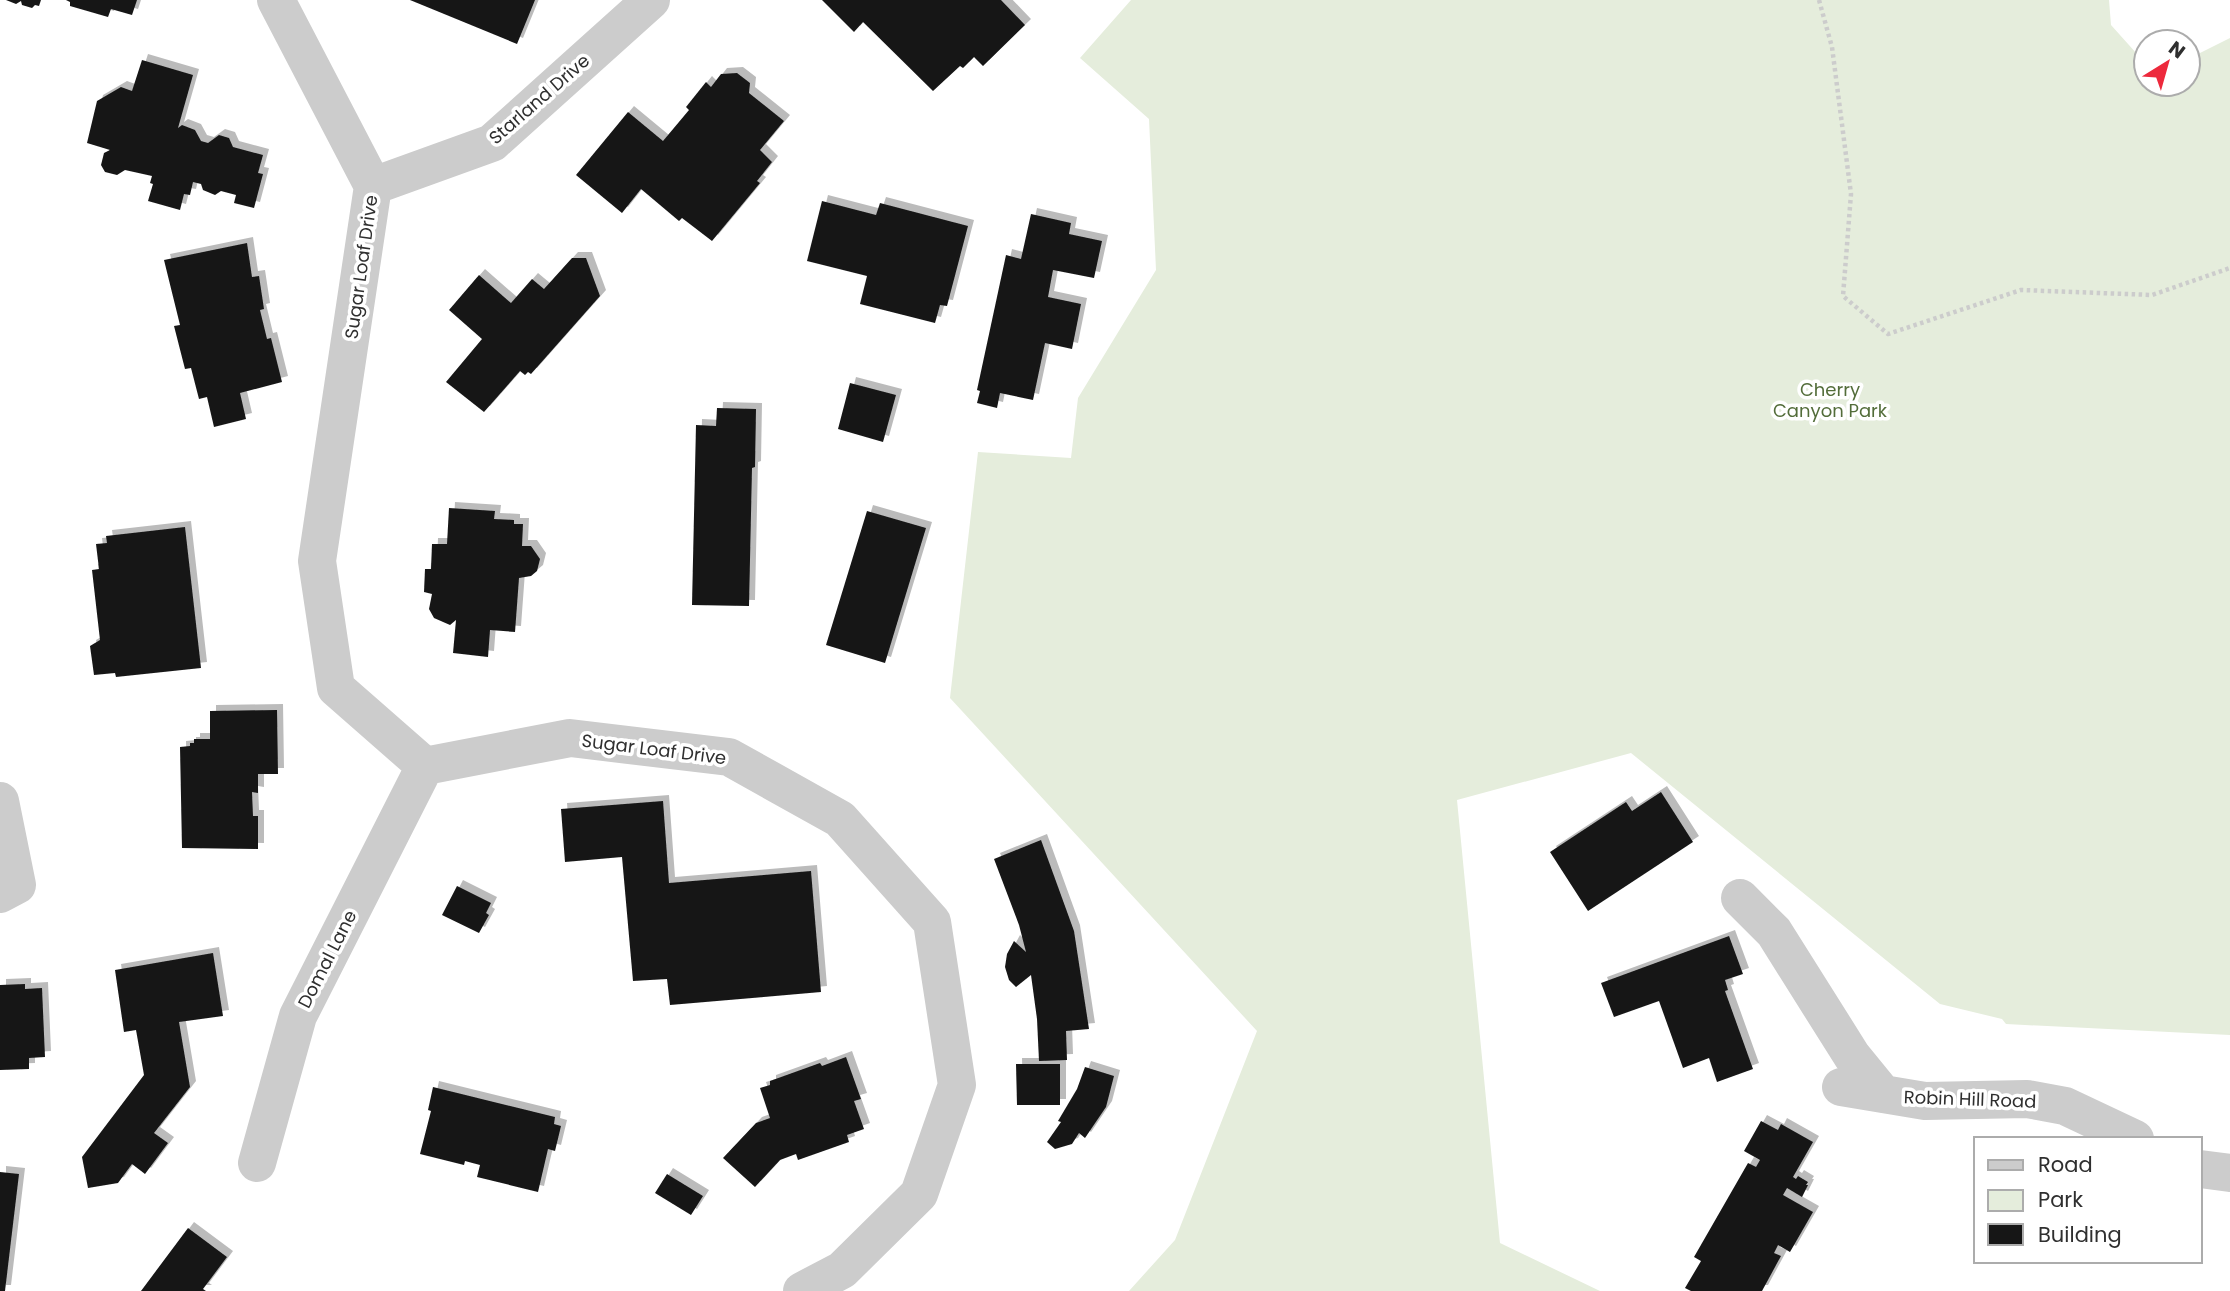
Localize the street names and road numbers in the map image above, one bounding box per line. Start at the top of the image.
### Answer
street label: Starland Drive [483,48,595,150]
street label: Sugar Loaf Drive [339,193,383,341]
street label: Sugar Loaf Drive [580,728,728,770]
street label: Domal Lane [292,906,362,1012]
street label: Robin Hill Road [1903,1084,2037,1114]

